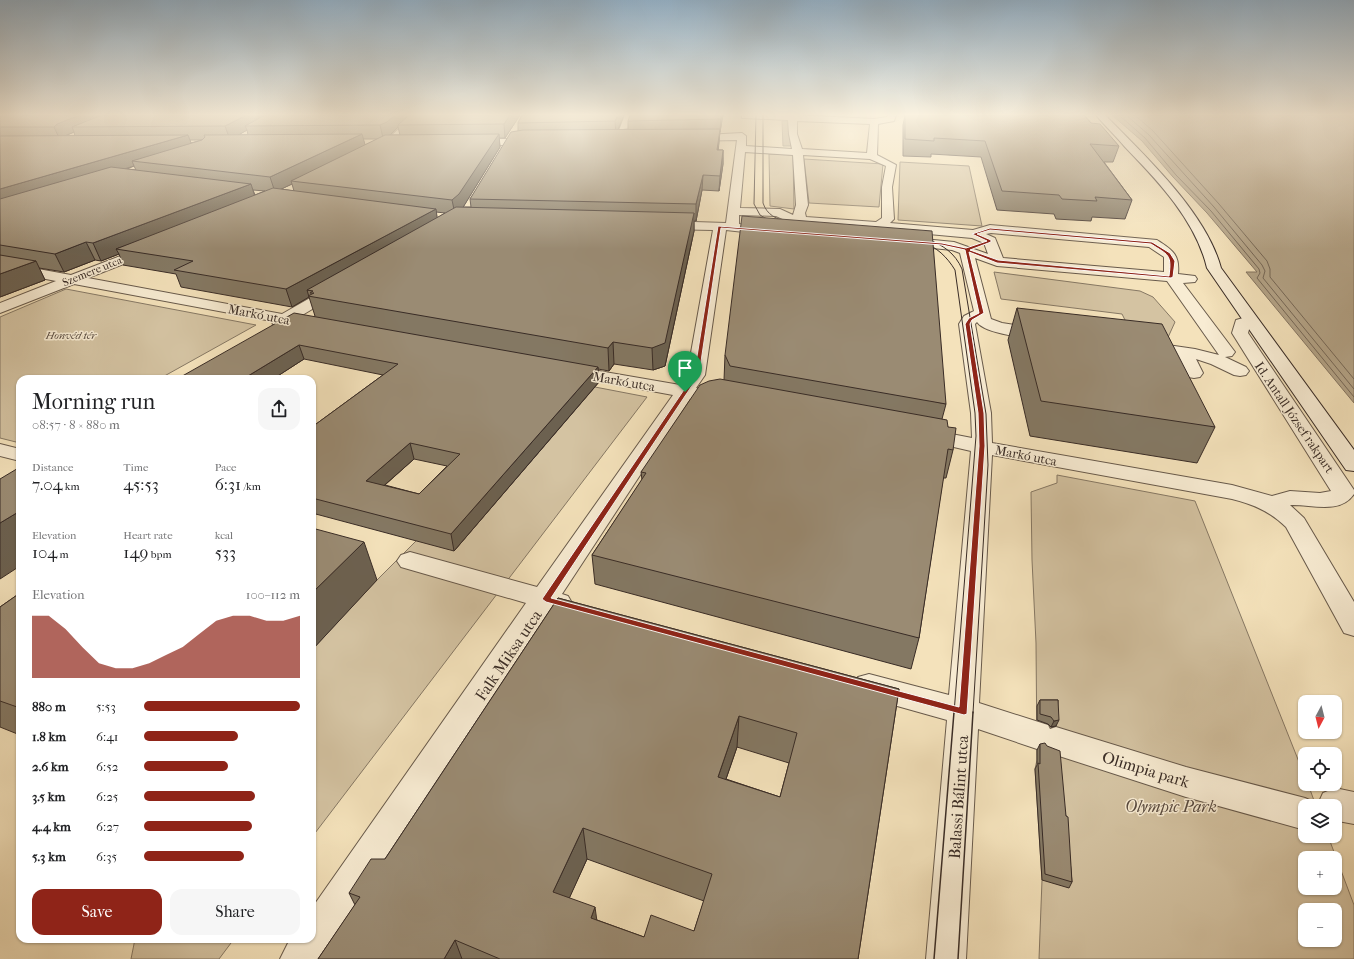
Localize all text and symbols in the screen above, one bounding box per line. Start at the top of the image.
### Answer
street label: Szemere utca [61,253,125,289]
street label: Markó utca [227,301,292,328]
park label: Honvéd tér [45,329,97,342]
pin [668,351,702,392]
icon: arrive [674,357,696,379]
street label: Id. Antall József rakpart [1252,359,1338,476]
street label: Markó utca [592,369,657,395]
button: share [258,388,300,430]
text: Morning run [32,389,155,415]
text: 08:57 · 8 × 880 m [32,417,120,432]
street label: Markó utca [994,442,1059,469]
text: Distance [32,461,73,474]
text: Time [123,461,148,474]
text: Pace [215,461,237,474]
text: 7.04 [32,474,62,494]
text: 45:53 [123,474,159,494]
text: 6:31 [215,474,241,494]
text: km [62,480,80,493]
text: /km [241,480,261,493]
text: Elevation [32,529,76,542]
text: Heart rate [123,529,173,542]
text: kcal [215,529,233,542]
text: 104 [32,542,57,562]
text: 149 [123,542,148,562]
text: 533 [215,542,236,562]
text: m [57,548,69,561]
text: bpm [148,548,172,561]
text: Elevation [32,587,85,602]
text: 100–112 m [246,587,300,602]
street label: Falk Miksa utca [471,606,546,704]
north arrow [1298,695,1342,739]
map controls [1298,695,1342,947]
text: 880 m [32,699,66,714]
text: 5:53 [96,699,116,714]
text: 1.8 km [32,729,66,744]
text: 6:41 [96,729,119,744]
street label: Balassi Bálint utca [945,734,972,860]
street label: Olimpia park [1100,747,1193,792]
button: locate [1298,747,1342,791]
text: 2.6 km [32,759,69,774]
text: 6:52 [96,759,119,774]
text: 3.5 km [32,789,65,804]
text: 6:25 [96,789,119,804]
park label: Olympic Park [1125,797,1217,816]
button: layers [1298,799,1342,843]
text: 4.4 km [32,819,71,834]
text: 6:27 [96,819,119,834]
text: 5.3 km [32,849,66,864]
text: 6:35 [96,849,117,864]
button: + [1298,851,1342,895]
button: Save [32,889,162,935]
button: Share [170,889,300,935]
button: − [1298,903,1342,947]

